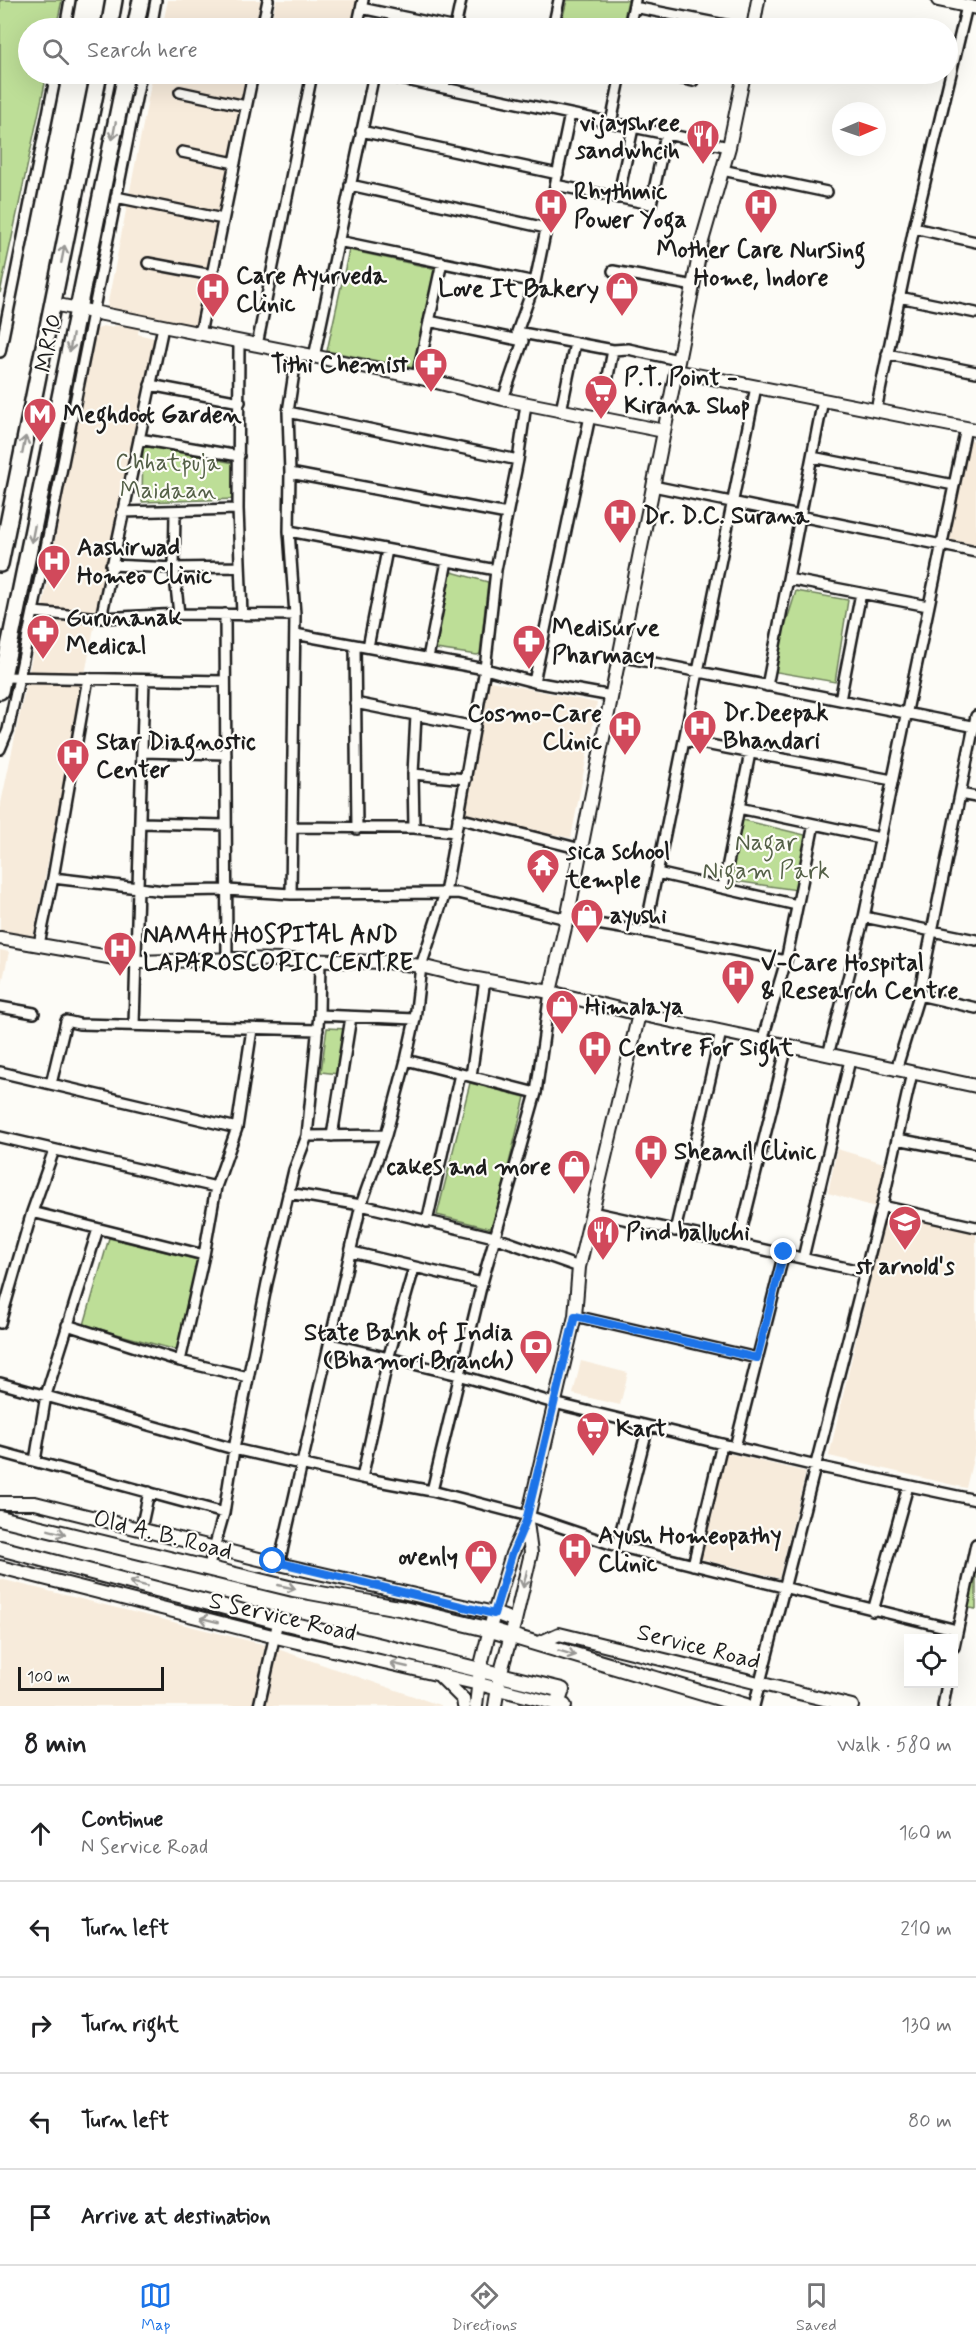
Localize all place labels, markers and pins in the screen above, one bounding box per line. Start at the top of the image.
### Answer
place label: vijayshree sandwhcih [574,108,680,167]
restaurant icon: vijayshree sandwhcih [685,118,721,165]
place label: Rhythmic Power Yoga [574,177,687,239]
hospital icon: Rhythmic Power Yoga [533,187,569,234]
hospital icon: Mother Care Nursing Home, Indore [743,187,779,234]
place label: Mother Care Nursing Home, Indore [657,235,865,294]
place label: Care Ayurveda Clinic [236,261,387,320]
shop icon: Love It Bakery [604,270,640,317]
hospital icon: Care Ayurveda Clinic [195,271,231,318]
place label: Love It Bakery [438,274,599,305]
pharmacy icon: Tithi Chemist [413,346,449,393]
place label: Tithi Chemist [271,350,408,381]
place label: P.T. Point - Kirana Shop [624,363,750,422]
supermarket icon: P.T. Point - Kirana Shop [583,373,619,420]
metro station icon: Meghdoot Garden [22,396,58,443]
place label: Meghdoot Garden [63,400,242,434]
hospital icon: Dr. D.C. Surana [602,497,638,544]
place label: Dr. D.C. Surana [643,501,810,532]
place label: Aashirwad Homeo Clinic [77,533,212,592]
hospital icon: Aashirwad Homeo Clinic [36,543,72,590]
place label: Gurunanak Medical [66,603,182,662]
pharmacy icon: Gurunanak Medical [25,613,61,660]
place label: Medisurve Pharmacy [552,613,660,672]
pharmacy icon: Medisurve Pharmacy [511,623,547,670]
place label: Dr.Deepak Bhandari [723,698,828,757]
place label: Cosmo-Care Clinic [467,699,602,758]
hospital icon: Dr.Deepak Bhandari [682,708,718,755]
hospital icon: Cosmo-Care Clinic [607,709,643,756]
place label: Star Diagnostic Center [96,727,256,786]
hospital icon: Star Diagnostic Center [55,737,91,784]
place label: sica school temple [565,837,670,896]
temple icon: sica school temple [525,847,561,894]
shop icon: ayushi [569,897,605,944]
place label: ayushi [610,901,667,932]
place label: NAMAH HOSPITAL AND LAPAROSCOPIC CENTRE [143,920,413,979]
hospital icon: NAMAH HOSPITAL AND LAPAROSCOPIC CENTRE [102,930,138,977]
place label: V-Care Hospital & Research Centre [761,948,959,1007]
hospital icon: V-Care Hospital & Research Centre [720,958,756,1005]
shop icon: Himalaya [544,988,580,1035]
place label: Himalaya [585,992,684,1023]
hospital icon: Centre For Sight [577,1029,613,1076]
place label: Centre For Sight [618,1033,794,1067]
hospital icon: Sheanil Clinic [633,1133,669,1180]
place label: Sheanil Clinic [674,1137,817,1168]
shop icon: cakes and more [556,1148,592,1195]
place label: cakes and more [386,1152,551,1183]
school or university icon: st arnold's [887,1204,923,1251]
restaurant icon: Pind balluchi [585,1214,621,1261]
place label: Pind balluchi [626,1218,750,1249]
place label: st arnold's [855,1252,955,1283]
place label: State Bank of India (Bhamori Branch) [304,1318,513,1377]
bank icon: State Bank of India (Bhamori Branch) [518,1328,554,1375]
supermarket icon: Kart [575,1410,611,1457]
place label: Kart [616,1414,667,1445]
place label: Ayush Homeopathy Clinic [598,1521,782,1580]
hospital icon: Ayush Homeopathy Clinic [557,1531,593,1578]
shop icon: ovenly [463,1538,499,1585]
place label: ovenly [398,1542,458,1573]

